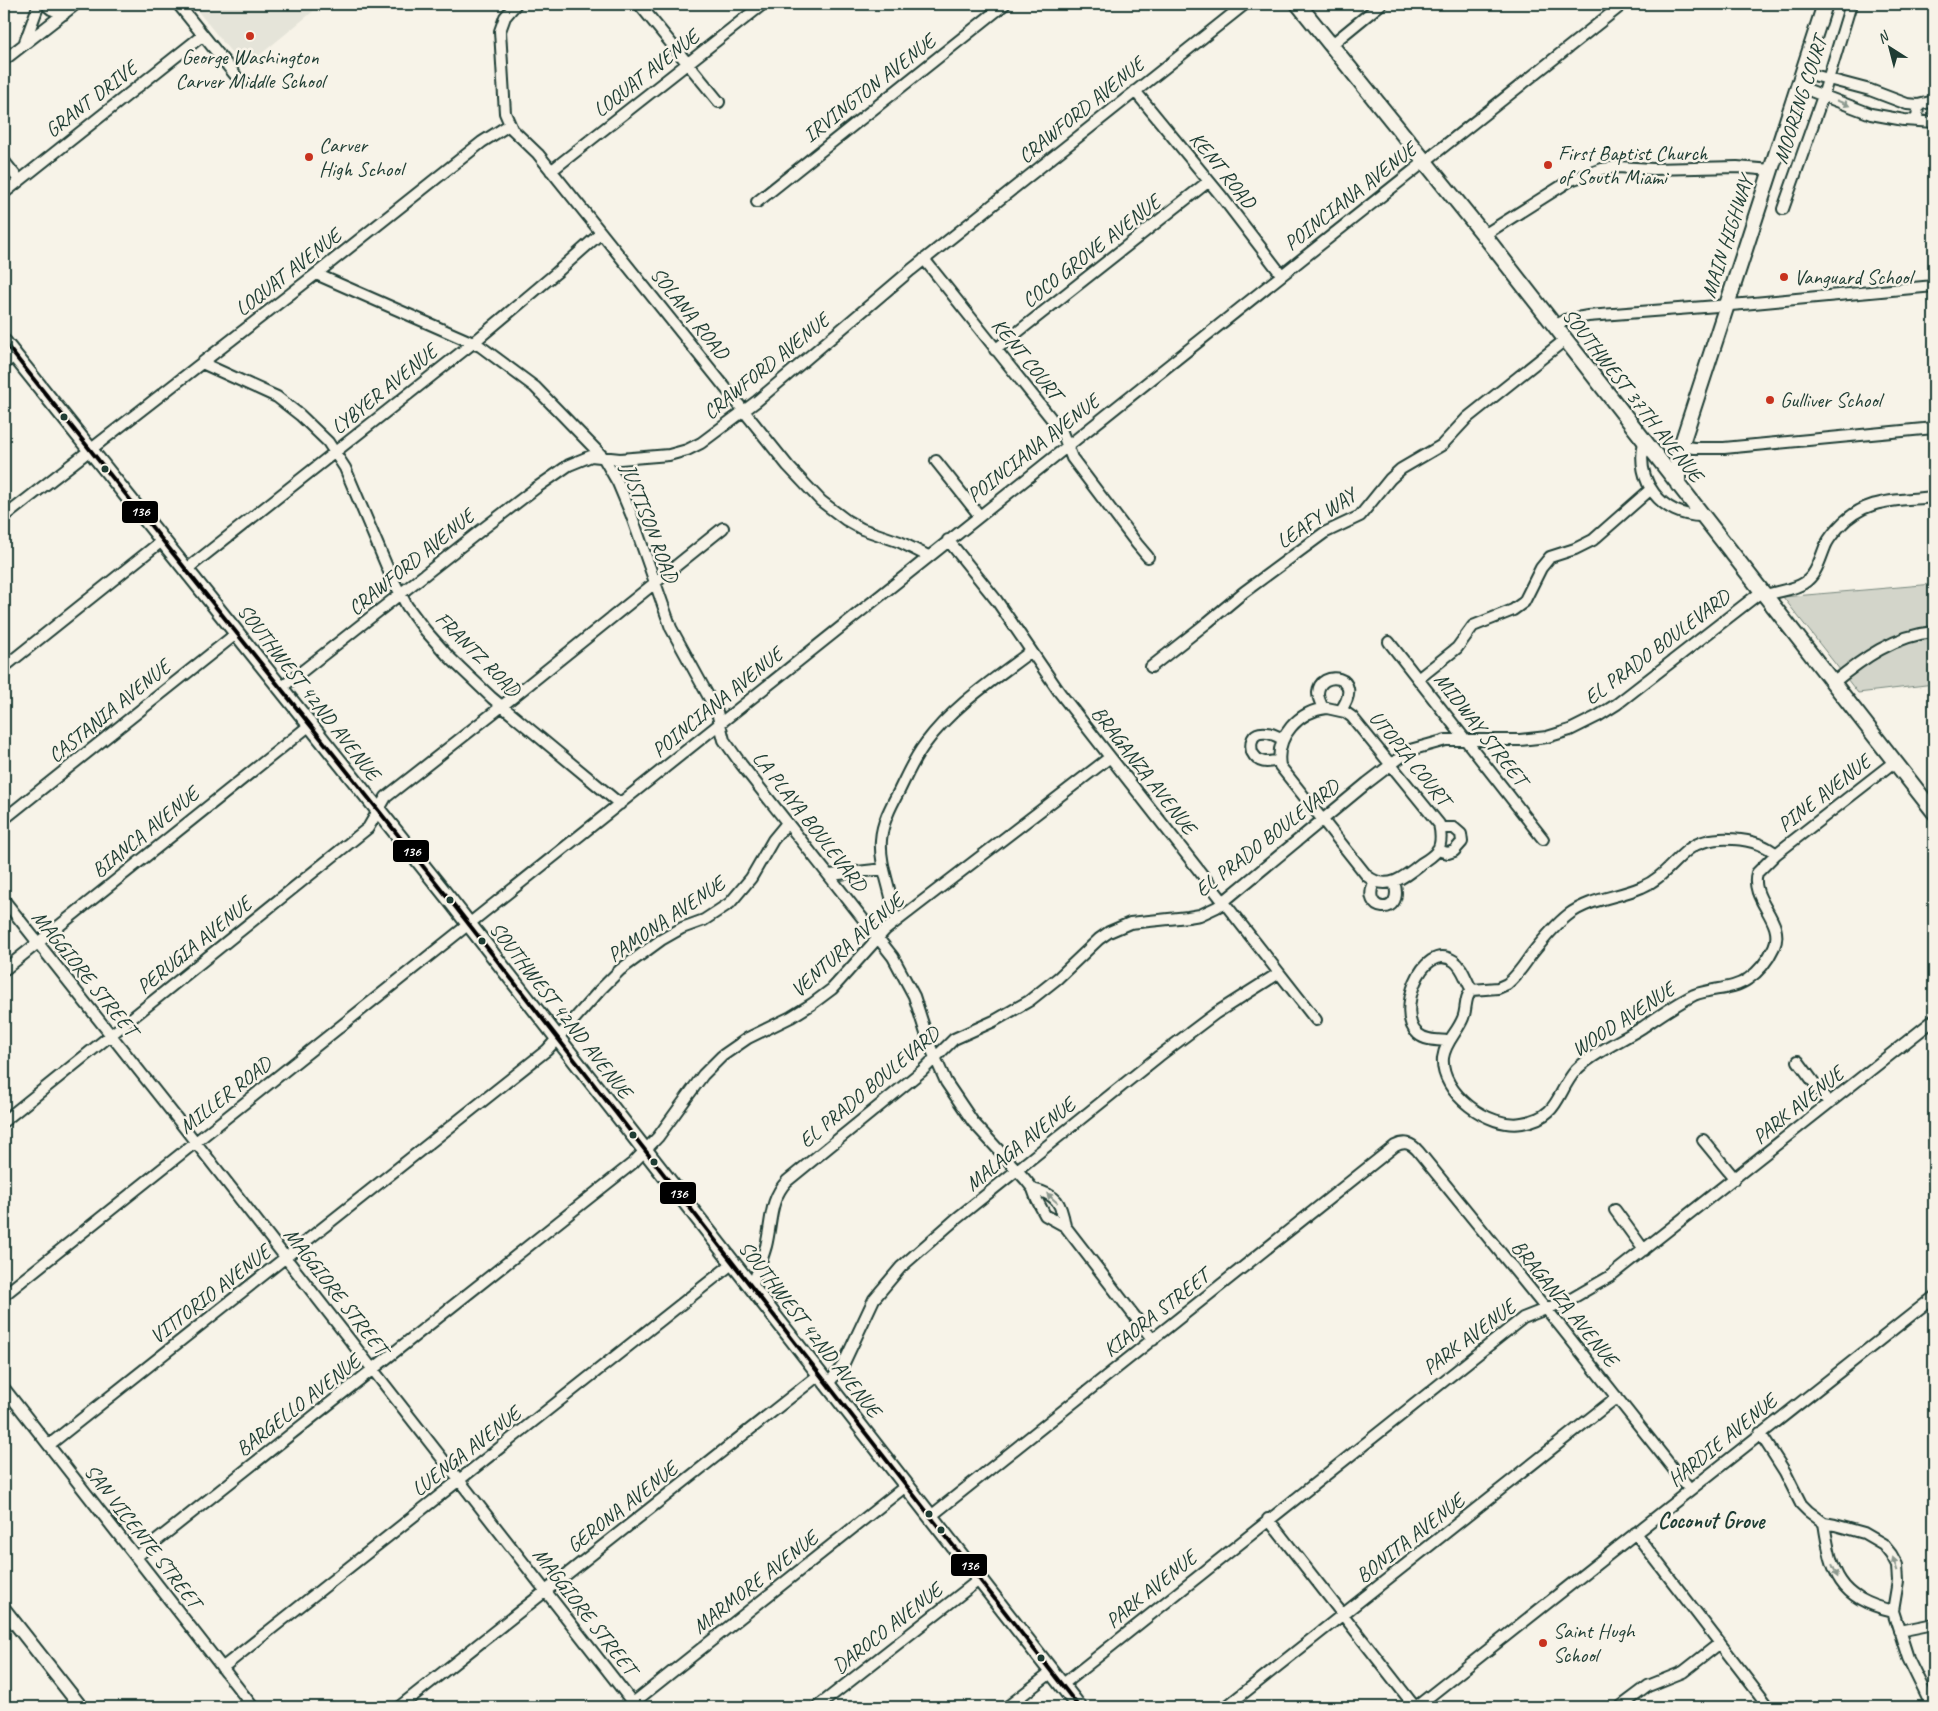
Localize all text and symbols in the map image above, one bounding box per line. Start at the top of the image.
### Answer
street label: LOQUAT AVENUE [588,22,706,122]
north arrow [1866,22,1916,72]
street label: IRVINGTON AVENUE [797,26,943,148]
text: N [1874,27,1893,47]
street label: MOORING COURT [1767,29,1834,167]
marker: George Washington Carver Middle School [244,30,256,42]
place label: George Washington Carver Middle School [175,44,328,94]
street label: CRAWFORD AVENUE [1013,50,1151,169]
street label: GRANT DRIVE [40,53,144,143]
one-way arrow [1836,100,1850,108]
street label: KENT ROAD [1184,126,1263,215]
place label: Carver High School [319,132,407,182]
street label: POINCIANA AVENUE [1278,135,1424,256]
place label: First Baptist Church of South Miami [1558,140,1709,190]
marker: Carver High School [303,151,315,163]
marker: First Baptist Church of South Miami [1542,159,1554,171]
street label: MAIN HIGHWAY [1695,169,1760,301]
street label: COCO GROVE AVENUE [1016,187,1167,313]
street label: LOQUAT AVENUE [230,221,348,321]
street label: SOLANA ROAD [645,262,736,366]
place label: Vanguard School [1794,264,1916,290]
marker: Vanguard School [1778,271,1790,283]
street label: SOUTHWEST 37TH AVENUE [1557,303,1711,489]
street label: CRAWFORD AVENUE [698,306,836,425]
street label: KENT COURT [986,313,1071,409]
street label: LYBYER AVENUE [326,337,444,440]
street label: POINCIANA AVENUE [961,387,1107,508]
place label: Gulliver School [1780,387,1885,413]
marker: Gulliver School [1764,394,1776,406]
unlabelled marker [59,412,69,422]
street label: JUSTISON ROAD [615,459,685,588]
unlabelled marker [100,464,110,474]
street label: LEAFY WAY [1271,480,1364,554]
line badge: 136 [121,500,159,524]
street label: CRAWFORD AVENUE [343,502,481,621]
text: 136 [130,503,151,520]
street label: EL PRADO BOULEVARD [1579,583,1737,710]
street label: SOUTHWEST 42ND AVENUE [232,599,388,788]
street label: FRANTZ ROAD [430,606,527,703]
street label: POINCIANA AVENUE [646,640,790,763]
street label: CASTANIA AVENUE [43,652,177,768]
street label: MIDWAY STREET [1429,667,1537,795]
street label: BRAGANZA AVENUE [1086,701,1204,842]
street label: UTOPIA COURT [1364,705,1460,815]
street label: LA PLAYA BOULEVARD [747,746,874,898]
street label: PINE AVENUE [1772,747,1878,837]
street label: EL PRADO BOULEVARD [1190,772,1346,902]
street label: BIANCA AVENUE [86,779,206,883]
line badge: 136 [392,839,430,863]
text: 136 [401,843,422,860]
street label: PAMONA AVENUE [602,869,732,968]
street label: VENTURA AVENUE [785,885,911,1003]
street label: PERUGIA AVENUE [131,889,259,999]
unlabelled marker [445,895,455,905]
street label: MAGGIORE STREET [26,905,147,1045]
street label: SOUTHWEST 42ND AVENUE [484,917,640,1106]
unlabelled marker [477,936,487,946]
street label: WOOD AVENUE [1567,975,1681,1062]
street label: EL PRADO BOULEVARD [793,1019,946,1153]
street label: MILLER ROAD [173,1050,278,1139]
street label: PARK AVENUE [1747,1059,1851,1150]
street label: MALAGA AVENUE [960,1090,1083,1196]
unlabelled marker [628,1130,638,1140]
unlabelled marker [649,1157,659,1167]
line badge: 136 [659,1181,697,1205]
text: 136 [668,1185,689,1202]
one-way arrow [1047,1192,1059,1204]
street label: MAGGIORE STREET [278,1222,397,1364]
street label: BRAGANZA AVENUE [1506,1234,1626,1374]
street label: SOUTHWEST 42ND AVENUE [733,1236,889,1425]
street label: VITTORIO AVENUE [144,1237,277,1349]
street label: KIAORA STREET [1098,1260,1219,1363]
street label: PARK AVENUE [1417,1292,1523,1380]
street label: BARGELLO AVENUE [230,1346,368,1462]
street label: HARDIE AVENUE [1662,1386,1784,1492]
street label: LUENGA AVENUE [406,1399,528,1502]
street label: GERONA AVENUE [561,1454,685,1558]
street label: SAN VICENTE STREET [79,1459,210,1617]
street label: BONITA AVENUE [1351,1486,1472,1588]
district label: Coconut Grove [1658,1507,1766,1535]
unlabelled marker [924,1509,934,1519]
street label: MARMORE AVENUE [687,1523,825,1639]
unlabelled marker [936,1525,946,1535]
street label: MAGGIORE STREET [527,1542,646,1684]
street label: PARK AVENUE [1100,1543,1204,1634]
line badge: 136 [950,1553,988,1577]
one-way arrow [1891,1556,1898,1571]
text: 136 [959,1557,980,1574]
one-way arrow [1831,1564,1839,1579]
street label: DAROCO AVENUE [827,1575,949,1679]
place label: Saint Hugh School [1553,1618,1636,1668]
marker: Saint Hugh School [1537,1637,1549,1649]
unlabelled marker [1036,1653,1046,1663]

